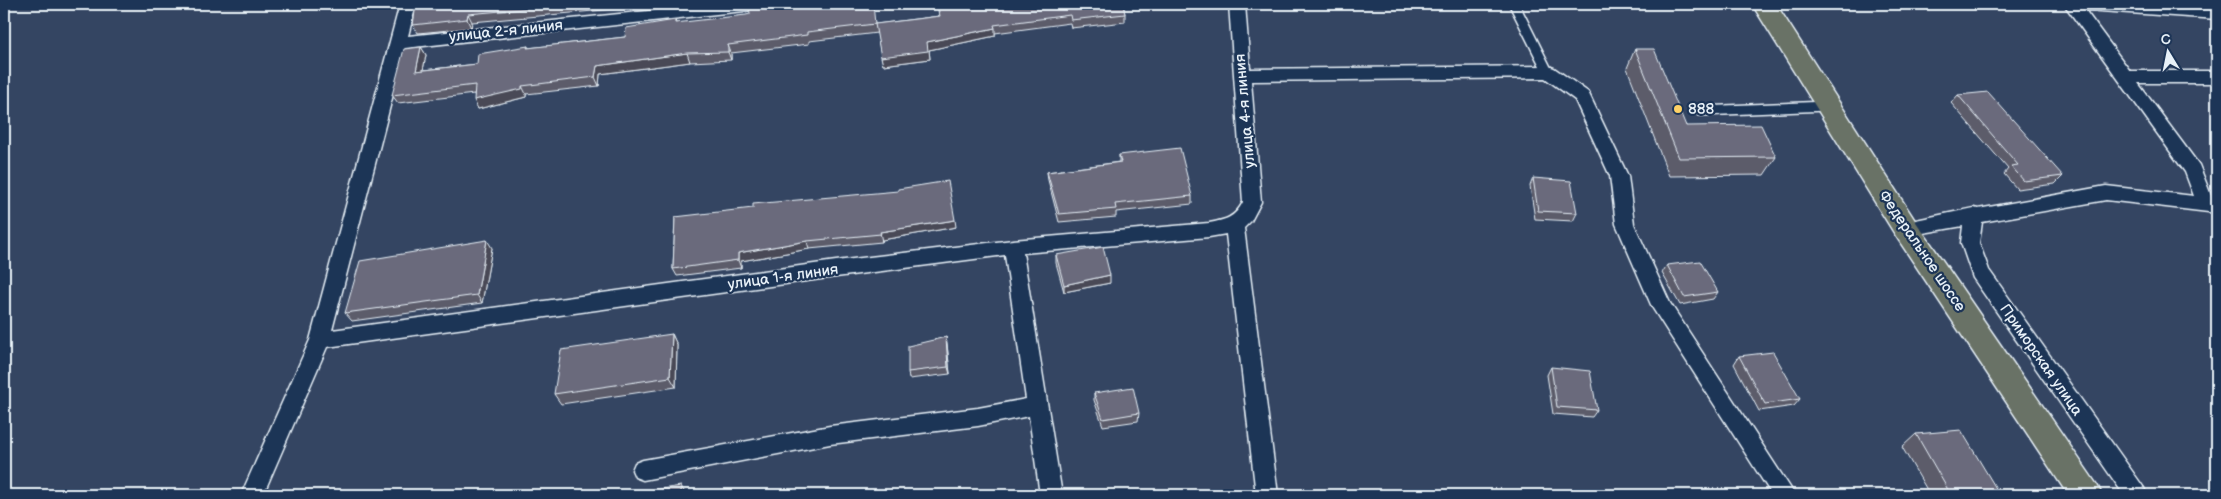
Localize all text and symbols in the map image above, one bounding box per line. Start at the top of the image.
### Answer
street label: улица 2-я линия [448,16,564,46]
north arrow [2144,28,2194,78]
text: С [2160,30,2172,49]
street label: улица 4-я линия [1231,53,1259,169]
place label: 888 [1688,100,1714,119]
marker: 888 [1672,103,1684,115]
street label: Федеральное шоссе [1874,187,1970,315]
street label: улица 1-я линия [727,260,839,294]
street label: Приморская улица [1995,300,2087,420]

